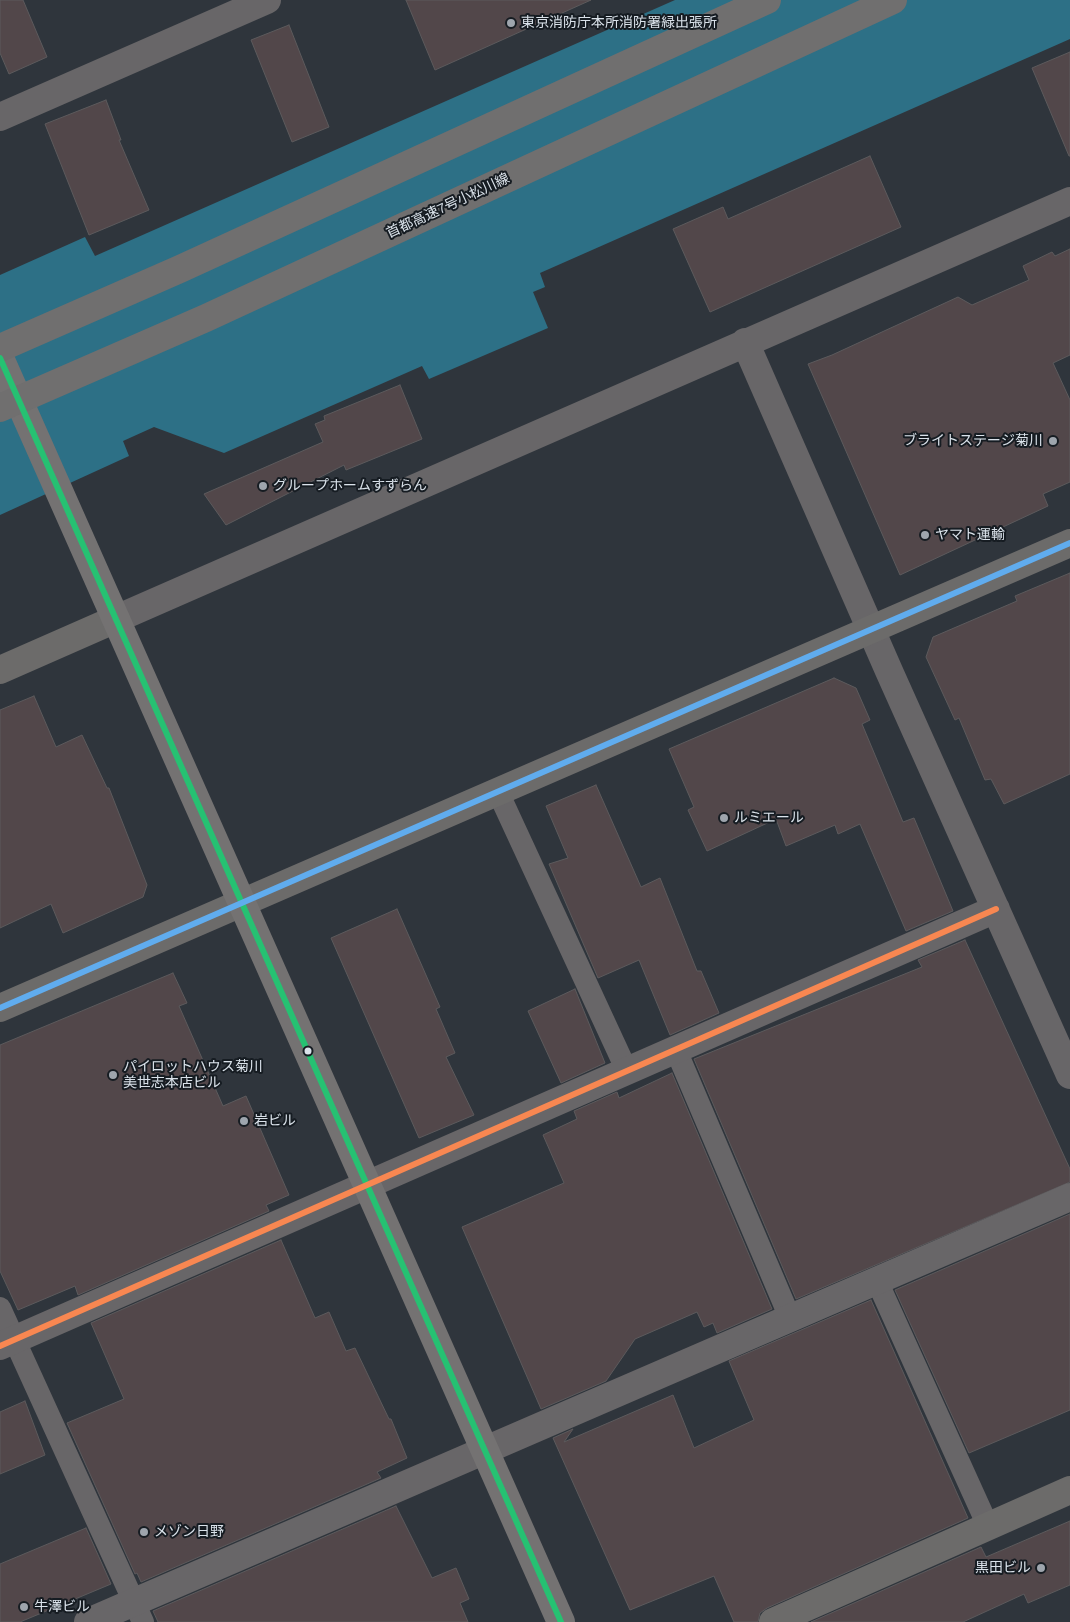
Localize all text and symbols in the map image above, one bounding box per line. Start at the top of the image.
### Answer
place label: 東京消防庁本所消防署緑出張所 [521,15,717,31]
marker: 東京消防庁本所消防署緑出張所 [505,17,517,29]
street label: 首都高速7号小松川線 [384,170,512,242]
place label: ブライトステージ菊川 [903,433,1043,449]
marker: ブライトステージ菊川 [1047,435,1059,447]
place label: グループホームすずらん [273,478,427,494]
marker: グループホームすずらん [257,480,269,492]
place label: ヤマト運輸 [935,527,1005,543]
marker: ヤマト運輸 [919,529,931,541]
place label: ルミエール [734,810,804,826]
marker: ルミエール [718,812,730,824]
unlabelled marker [303,1046,313,1056]
place label: パイロットハウス菊川 美世志本店ビル [123,1059,263,1092]
marker: パイロットハウス菊川 美世志本店ビル [107,1069,119,1081]
place label: 岩ビル [254,1113,296,1129]
marker: 岩ビル [238,1115,250,1127]
place label: メゾン日野 [154,1524,224,1540]
marker: メゾン日野 [138,1526,150,1538]
place label: 黒田ビル [975,1560,1031,1576]
marker: 黒田ビル [1035,1562,1047,1574]
place label: 牛澤ビル [34,1599,90,1615]
marker: 牛澤ビル [18,1601,30,1613]

